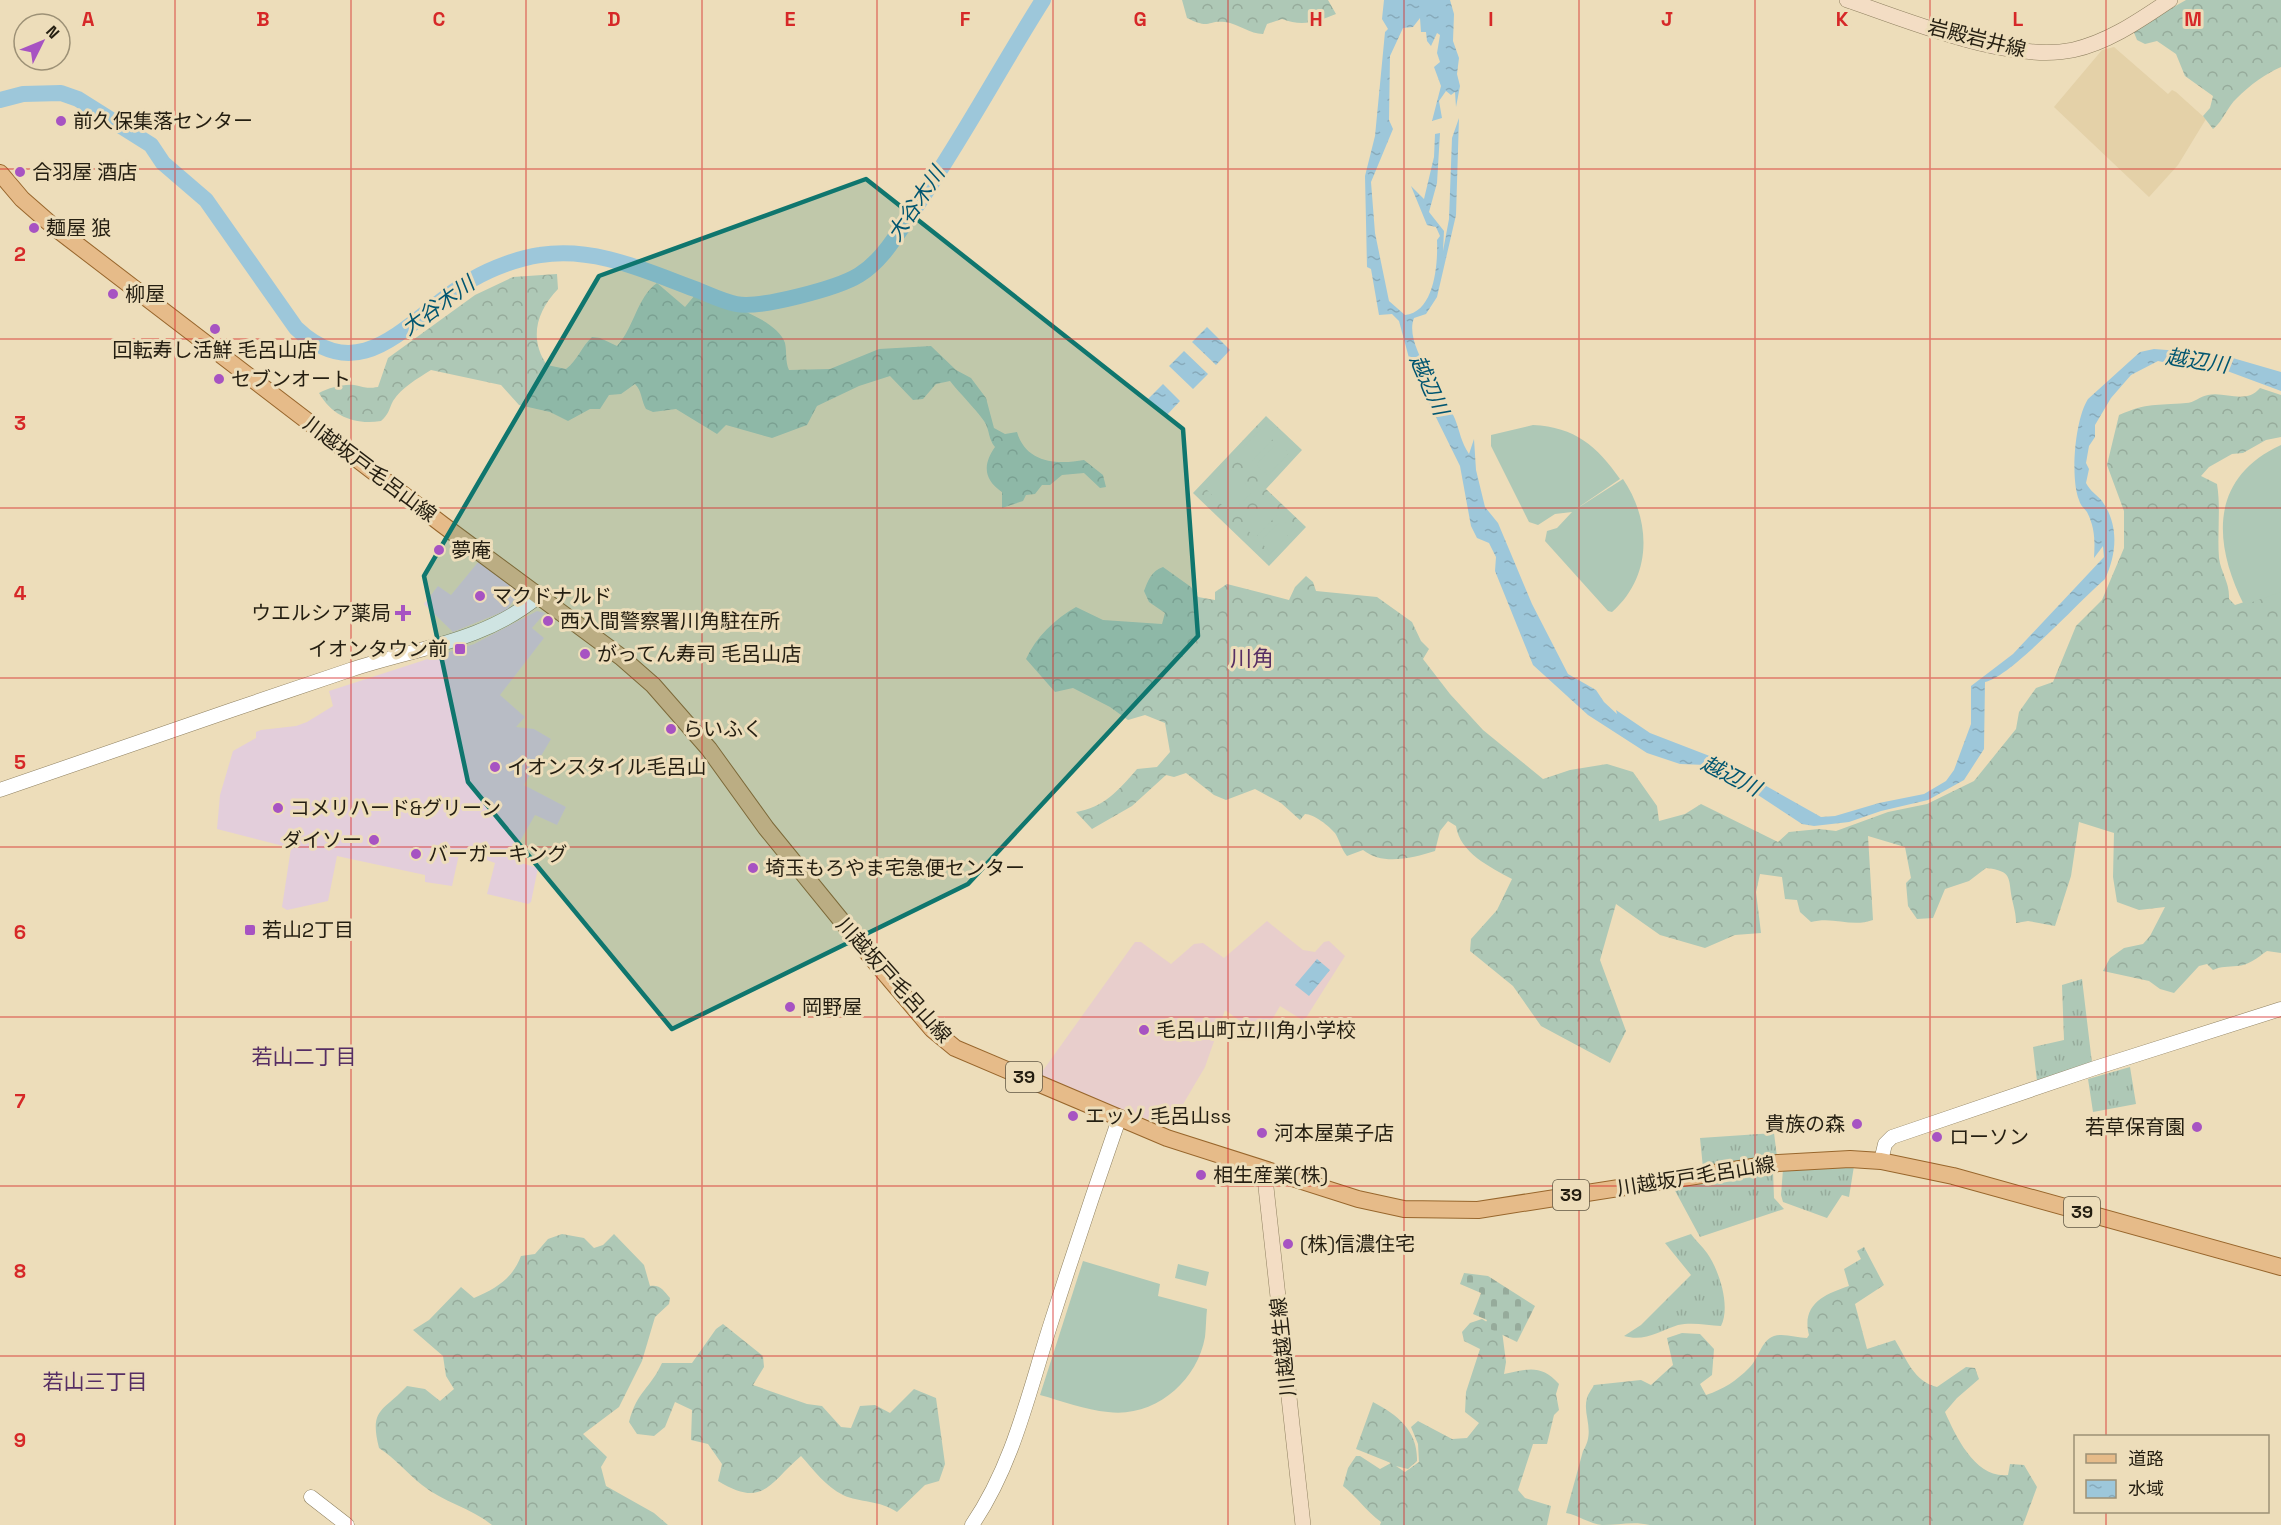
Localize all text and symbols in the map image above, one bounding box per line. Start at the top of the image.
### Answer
text: A [82,6,95,32]
text: B [256,6,270,32]
text: C [433,6,446,32]
text: D [607,6,621,32]
text: E [784,6,796,32]
text: F [960,6,971,32]
text: G [1133,6,1147,32]
text: H [1309,6,1323,32]
text: I [1488,6,1494,32]
text: J [1661,6,1673,32]
text: K [1836,6,1849,32]
text: L [2013,6,2024,32]
text: M [2184,6,2202,32]
north arrow [12,12,72,72]
street label: 岩殿岩井線 [1925,13,2029,63]
text: N [41,21,64,43]
place label: 前久保集落センター [73,108,253,134]
marker: 前久保集落センター [54,114,68,128]
place label: 合羽屋 酒店 [32,159,137,185]
water label: 大谷木川 [881,160,951,246]
marker: 合羽屋 酒店 [13,165,27,179]
place label: 麺屋 狼 [46,215,111,241]
marker: 麺屋 狼 [27,221,41,235]
text: 2 [14,241,26,267]
water label: 大谷木川 [396,269,481,341]
place label: 柳屋 [125,281,165,307]
marker: 柳屋 [106,287,120,301]
marker: 回転寿し活鮮 毛呂山店 [208,322,222,336]
place label: 回転寿し活鮮 毛呂山店 [112,337,318,363]
water label: 越辺川 [2164,343,2232,379]
water label: 越辺川 [1404,351,1455,421]
place label: セブンオート [231,366,351,392]
marker: セブンオート [212,372,226,386]
text: 3 [14,410,26,436]
street label: 川越坂戸毛呂山線 [298,410,442,528]
place label: 夢庵 [451,537,491,563]
marker: 夢庵 [432,543,446,557]
text: 4 [14,580,27,606]
place label: マクドナルド [492,583,612,609]
marker: マクドナルド [473,589,487,603]
place label: ウエルシア薬局 [251,600,391,626]
marker: ウエルシア薬局 [396,606,410,620]
place label: 西入間警察署川角駐在所 [560,608,780,634]
marker: 西入間警察署川角駐在所 [541,614,555,628]
place label: イオンタウン前 [308,636,448,662]
place label: がってん寿司 毛呂山店 [597,641,801,667]
marker: イオンタウン前 [453,642,467,656]
district label: 川角 [1230,644,1274,672]
marker: がってん寿司 毛呂山店 [578,647,592,661]
place label: らいふく [683,716,763,742]
marker: らいふく [664,722,678,736]
text: 5 [14,749,26,775]
water label: 越辺川 [1697,749,1767,803]
place label: イオンスタイル毛呂山 [507,754,707,780]
marker: イオンスタイル毛呂山 [488,760,502,774]
place label: コメリハード&グリーン [290,795,501,821]
marker: コメリハード&グリーン [271,801,285,815]
place label: ダイソー [282,827,362,853]
marker: ダイソー [367,833,381,847]
place label: バーガーキング [428,841,567,867]
marker: バーガーキング [409,847,423,861]
place label: 埼玉もろやま宅急便センター [765,855,1025,881]
marker: 埼玉もろやま宅急便センター [746,861,760,875]
street label: 川越坂戸毛呂山線 [831,912,957,1048]
place label: 若山2丁目 [262,917,354,943]
text: 6 [14,919,26,945]
marker: 若山2丁目 [243,923,257,937]
place label: 岡野屋 [802,994,862,1020]
marker: 岡野屋 [783,1000,797,1014]
place label: 毛呂山町立川角小学校 [1156,1017,1356,1043]
marker: 毛呂山町立川角小学校 [1137,1023,1151,1037]
district label: 若山二丁目 [252,1043,357,1070]
road number: 39 [1006,1062,1042,1092]
text: 7 [14,1088,26,1114]
place label: エッソ 毛呂山ss [1085,1103,1231,1129]
marker: エッソ 毛呂山ss [1066,1109,1080,1123]
place label: 貴族の森 [1765,1111,1845,1137]
place label: 若草保育園 [2085,1114,2185,1140]
marker: 貴族の森 [1850,1117,1864,1131]
place label: 河本屋菓子店 [1274,1120,1394,1146]
marker: 若草保育園 [2190,1120,2204,1134]
place label: ローソン [1949,1124,2029,1150]
marker: 河本屋菓子店 [1255,1126,1269,1140]
marker: ローソン [1930,1130,1944,1144]
street label: 川越坂戸毛呂山線 [1615,1151,1777,1201]
place label: 相生産業(株) [1213,1162,1328,1188]
marker: 相生産業(株) [1194,1168,1208,1182]
road number: 39 [1553,1180,1589,1210]
road number: 39 [2064,1197,2100,1227]
place label: (株)信濃住宅 [1300,1231,1415,1257]
marker: (株)信濃住宅 [1281,1237,1295,1251]
text: 8 [14,1258,26,1284]
street label: 川越越生線 [1265,1296,1301,1398]
district label: 若山三丁目 [43,1368,148,1395]
text: 9 [14,1427,26,1453]
legend [2074,1435,2269,1513]
text: 道路 [2128,1447,2164,1470]
text: 水域 [2128,1477,2164,1500]

